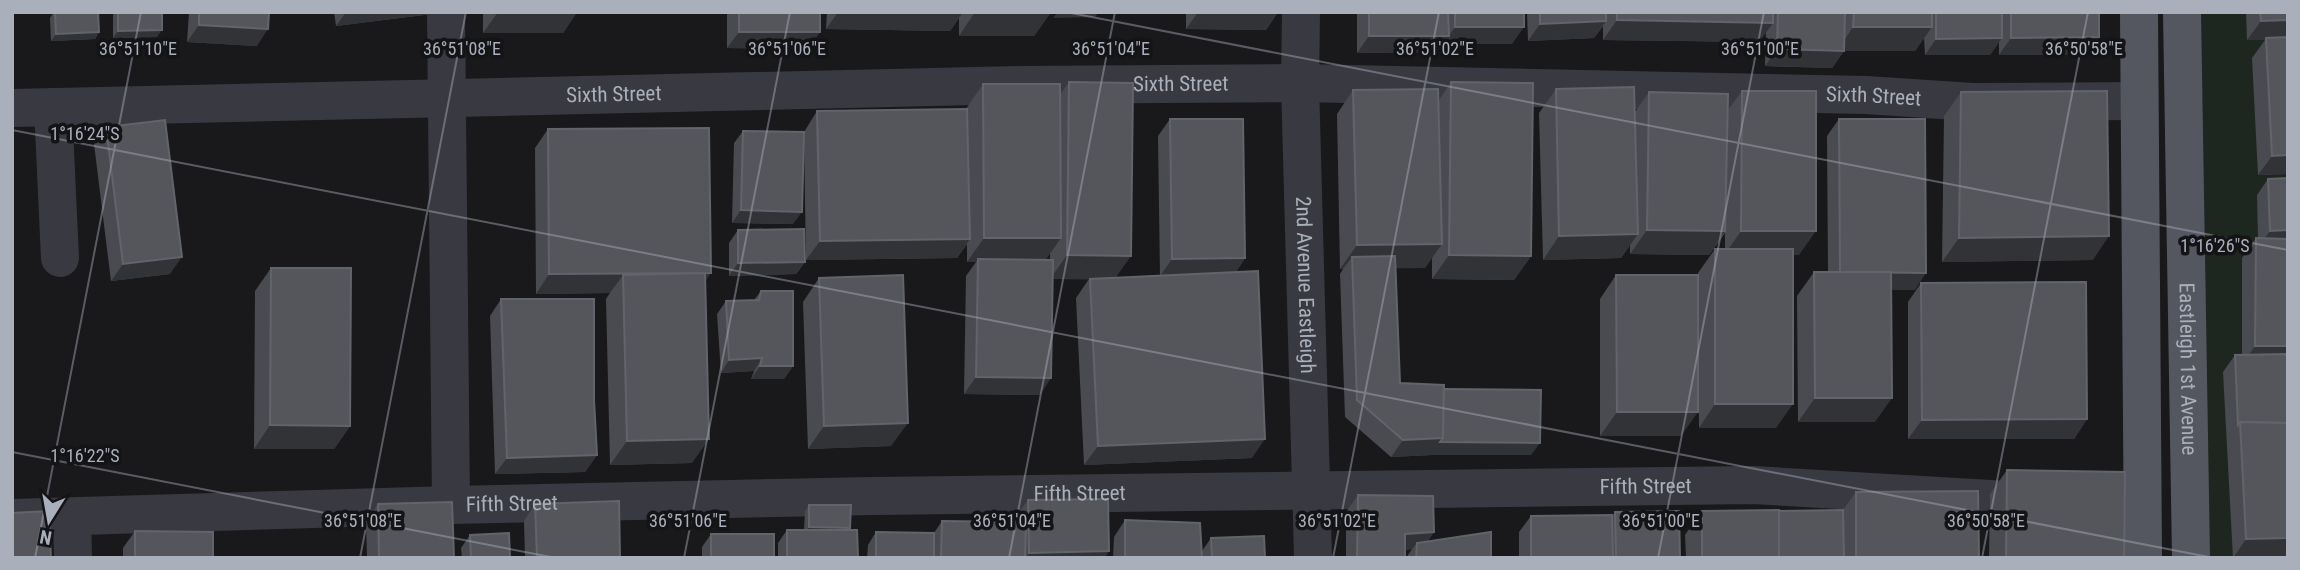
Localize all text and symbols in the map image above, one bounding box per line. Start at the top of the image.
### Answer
text: 36°51'10"E [99,38,177,59]
text: 36°51'08"E [423,38,501,59]
text: 36°51'06"E [748,38,826,59]
text: 36°51'04"E [1072,38,1150,59]
text: 36°51'02"E [1396,38,1474,59]
text: 36°51'00"E [1721,38,1799,59]
text: 36°50'58"E [2045,38,2123,59]
street label: Sixth Street [1133,72,1229,96]
street label: Sixth Street [566,81,662,107]
street label: Sixth Street [1826,82,1922,111]
text: 1°16'24"S [50,123,120,144]
street label: 2nd Avenue Eastleigh [1291,196,1320,374]
text: 1°16'26"S [2180,235,2250,256]
street label: Eastleigh 1st Avenue [2174,282,2201,456]
text: 1°16'22"S [50,445,120,466]
street label: Fifth Street [1599,474,1692,499]
street label: Fifth Street [1034,481,1126,506]
north arrow [14,486,84,556]
street label: Fifth Street [466,491,558,517]
text: 36°51'08"E [324,510,402,531]
text: 36°51'06"E [649,510,727,531]
text: 36°51'04"E [973,510,1051,531]
text: 36°51'02"E [1298,510,1376,531]
text: 36°51'00"E [1622,510,1700,531]
text: 36°50'58"E [1947,510,2025,531]
text: N [38,525,54,550]

